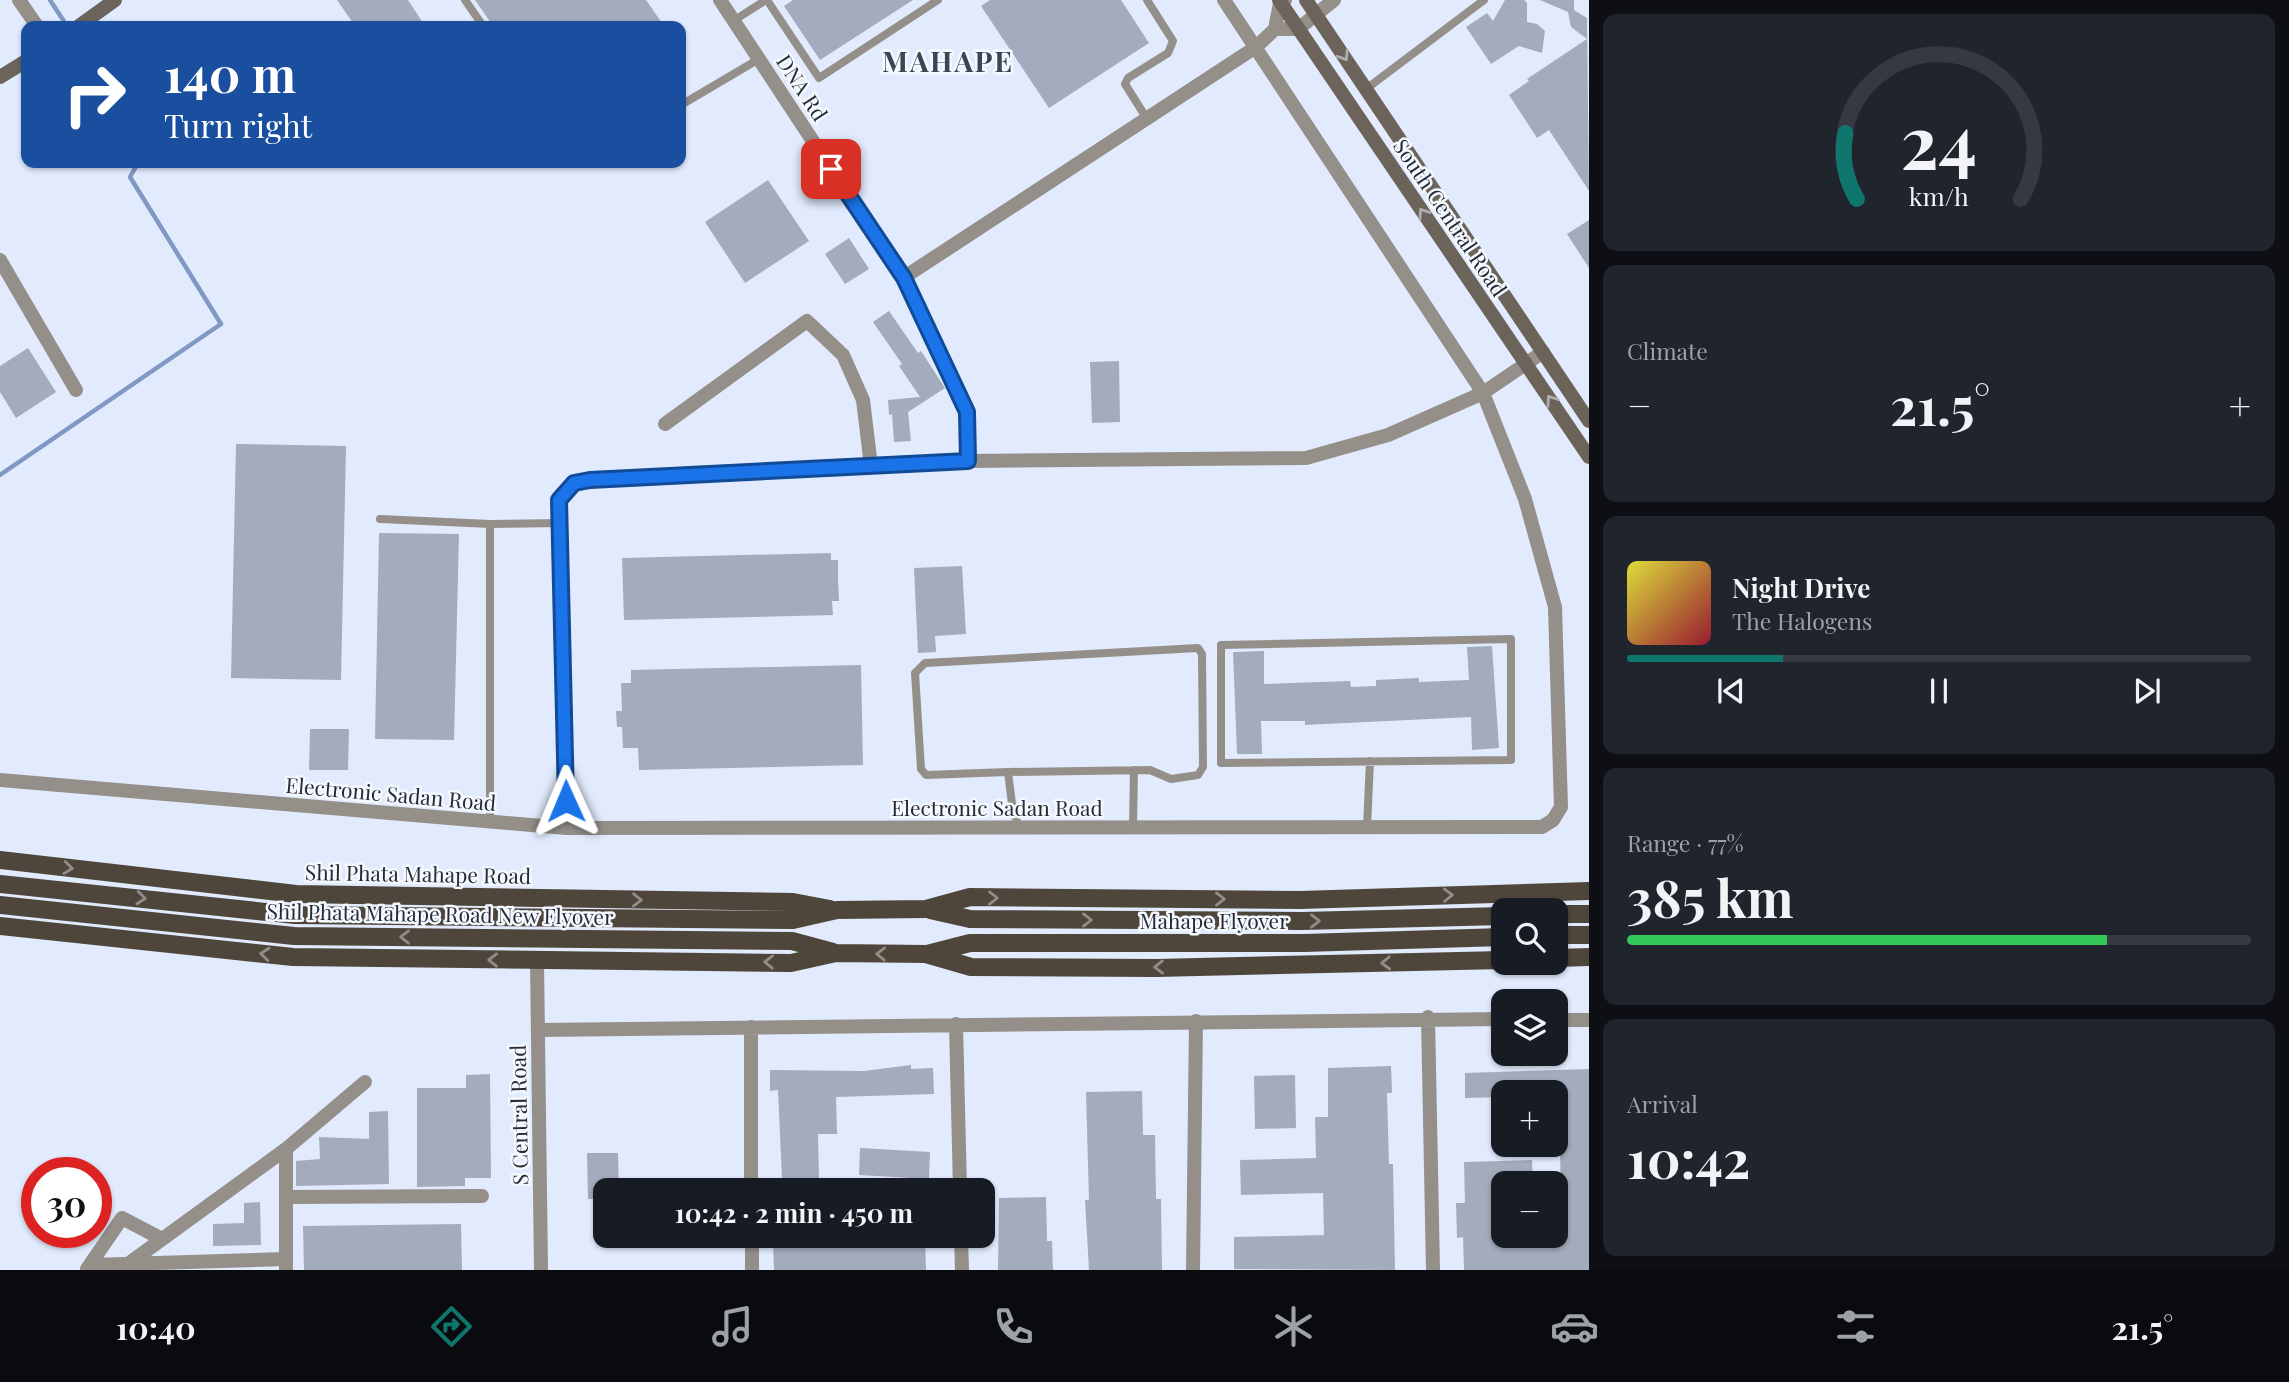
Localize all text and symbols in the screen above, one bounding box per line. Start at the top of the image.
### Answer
text: 140 m [164,40,296,105]
district label: MAHAPE [882,42,1014,79]
street label: DNA Rd [771,48,835,126]
icon: right [49,49,140,140]
one-way arrow [1336,49,1349,62]
text: 24 [1901,90,1977,187]
text: Turn right [164,103,312,146]
street label: South Central Road [1388,133,1514,301]
pin [801,139,861,199]
icon: arrive [812,150,850,188]
text: km/h [1909,178,1969,211]
one-way arrow [1418,207,1431,220]
text: Climate [1627,335,1708,366]
text: 21.5° [1890,370,1990,439]
text: − [1627,379,1652,430]
text: + [2229,379,2251,430]
one-way arrow [1546,395,1559,408]
text: Night Drive [1732,570,1870,605]
text: The Halogens [1732,605,1872,636]
icon: previous [1712,672,1750,710]
icon: pause [1920,672,1958,710]
icon: next [2128,672,2166,710]
position arrow [529,764,603,838]
street label: Electronic Sadan Road [284,770,498,816]
street label: Electronic Sadan Road [891,793,1103,821]
text: Range · 77% [1627,827,1744,858]
street label: Shil Phata Mahape Road [305,857,531,889]
one-way arrow [63,860,74,875]
text: 385 km [1627,862,1794,931]
one-way arrow [1442,888,1453,903]
one-way arrow [988,890,998,906]
one-way arrow [135,891,147,906]
one-way arrow [1215,891,1226,907]
one-way arrow [632,892,643,908]
street label: Shil Phata Mahape Road New Flyover [266,896,614,930]
map controls [1491,898,1568,1248]
button: search [1491,898,1568,975]
street label: Mahape Flyover [1139,906,1289,934]
one-way arrow [1083,912,1093,928]
one-way arrow [1310,913,1321,928]
one-way arrow [400,929,410,945]
one-way arrow [875,946,886,962]
one-way arrow [260,947,271,962]
one-way arrow [487,952,498,968]
one-way arrow [764,955,775,970]
one-way arrow [1380,955,1391,970]
one-way arrow [1153,960,1164,975]
button: layers [1491,989,1568,1066]
street label: S Central Road [503,1045,533,1185]
button: + [1491,1080,1568,1157]
text: Arrival [1627,1088,1698,1119]
text: 10:42 [1627,1123,1750,1192]
speed limit sign: 30 [21,1157,112,1248]
button: − [1491,1171,1568,1248]
text: 10:42 · 2 min · 450 m [675,1195,913,1230]
icon: directions [427,1302,476,1351]
icon: music [708,1302,757,1351]
icon: phone [989,1302,1038,1351]
icon: climate [1269,1302,1318,1351]
icon: car [1550,1302,1599,1351]
icon: filters [1831,1302,1880,1351]
text: 10:40 [116,1305,196,1348]
text: 21.5° [2111,1305,2173,1348]

